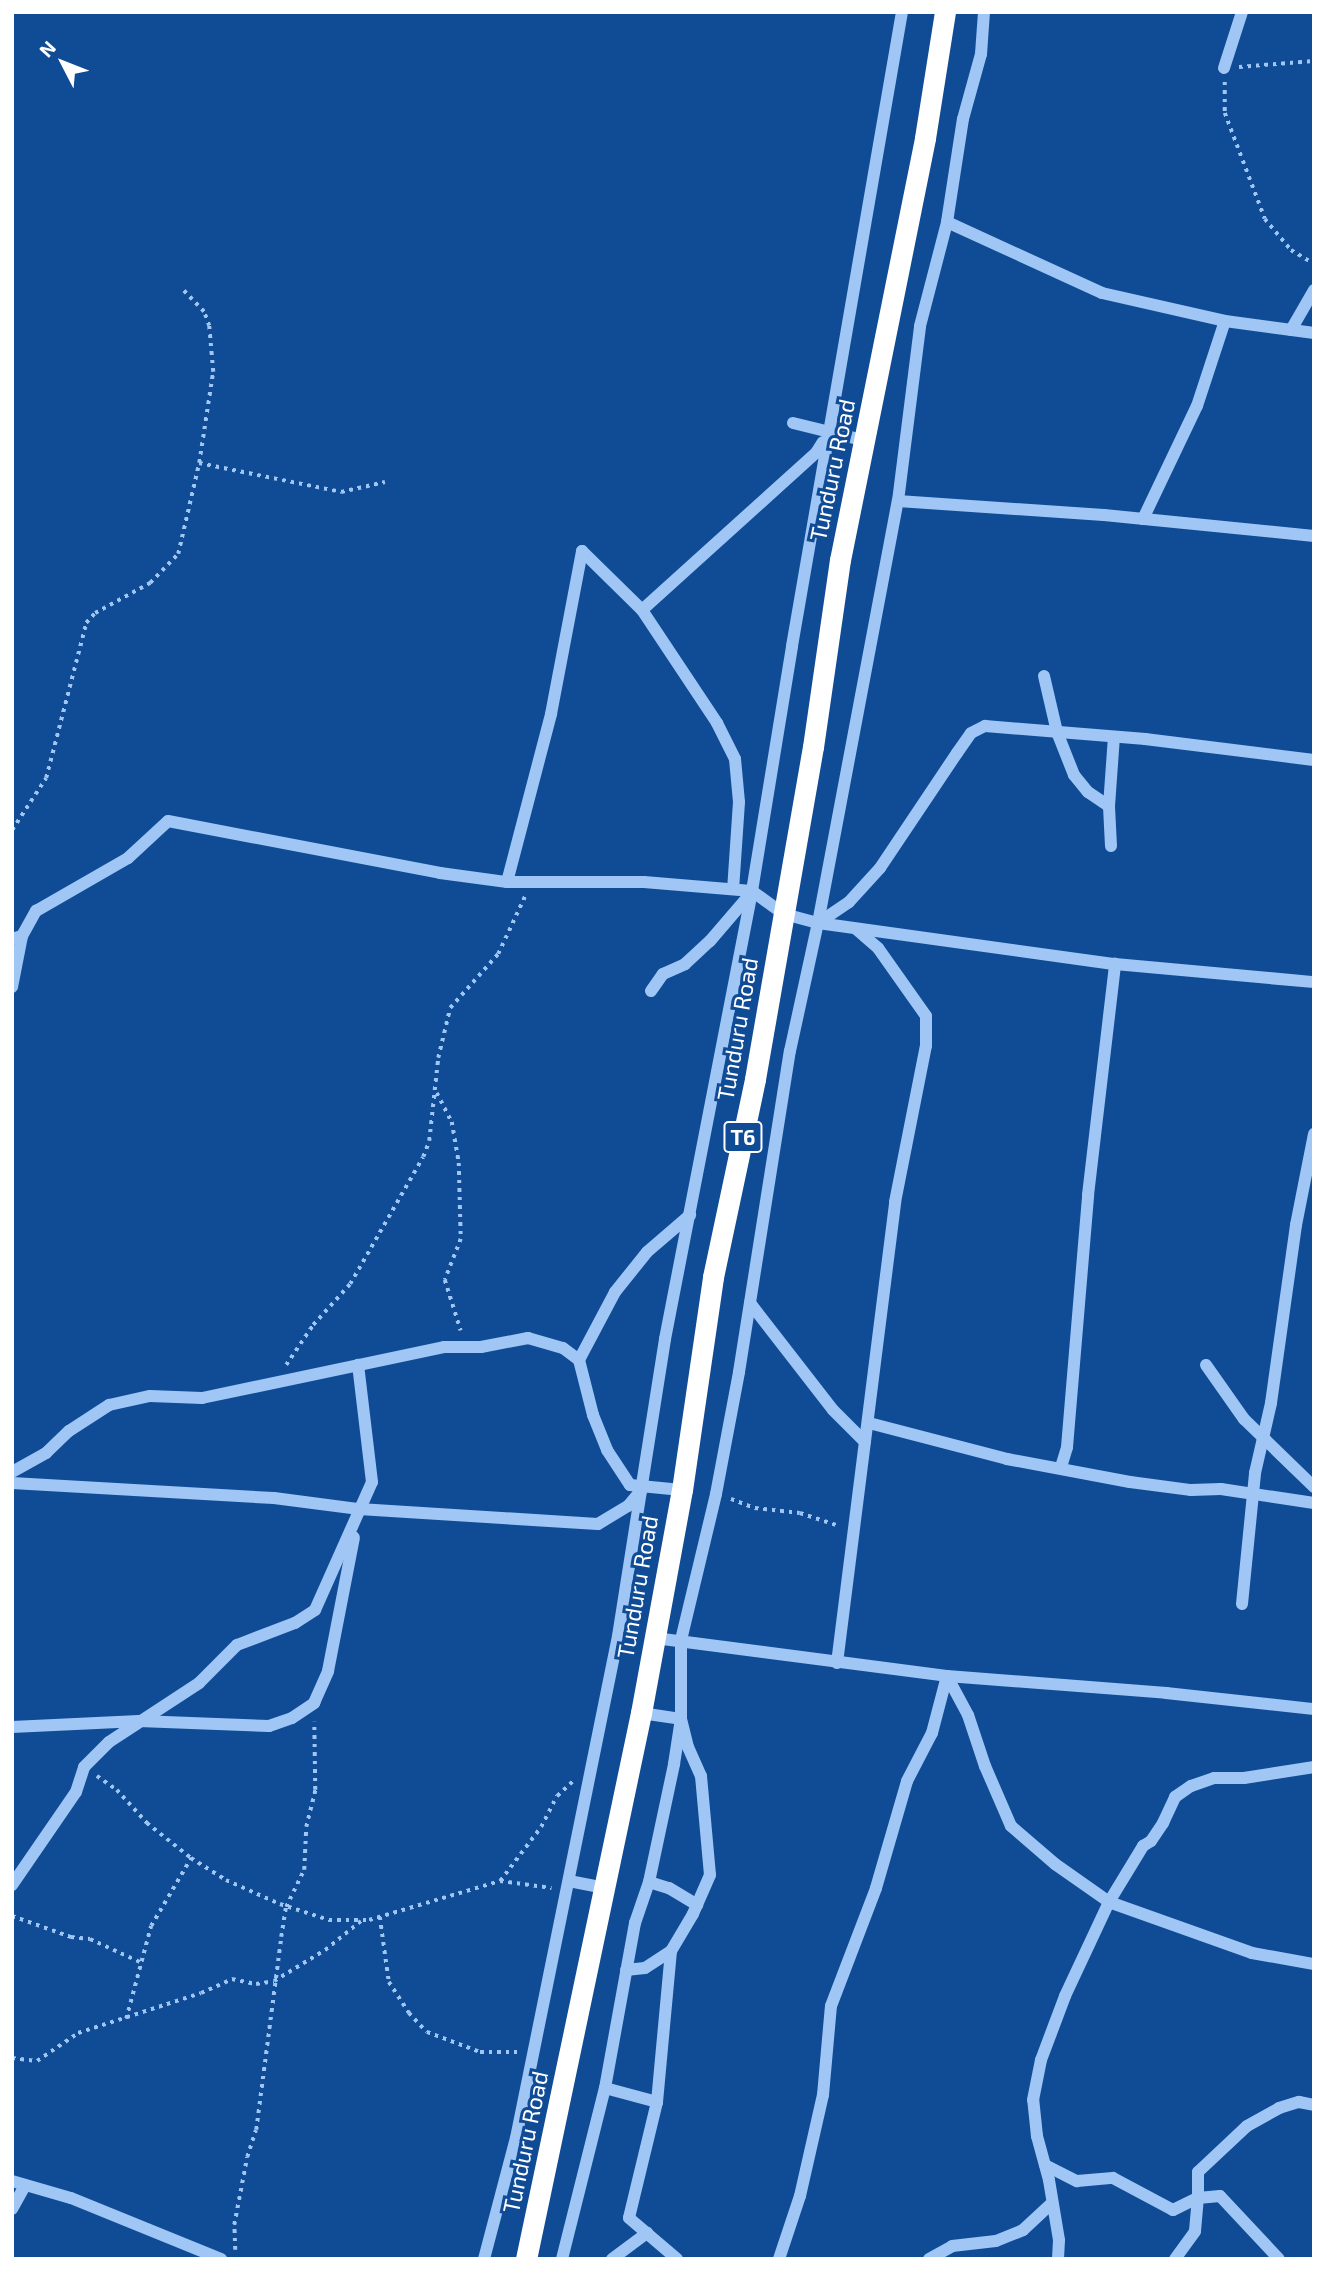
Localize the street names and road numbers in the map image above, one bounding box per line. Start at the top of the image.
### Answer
street label: Tunduru Road [803,396,861,544]
street label: Tunduru Road [711,955,763,1103]
road number: T6 [722,1120,764,1154]
street label: Tunduru Road [611,1513,663,1661]
street label: Tunduru Road [496,2068,554,2216]

